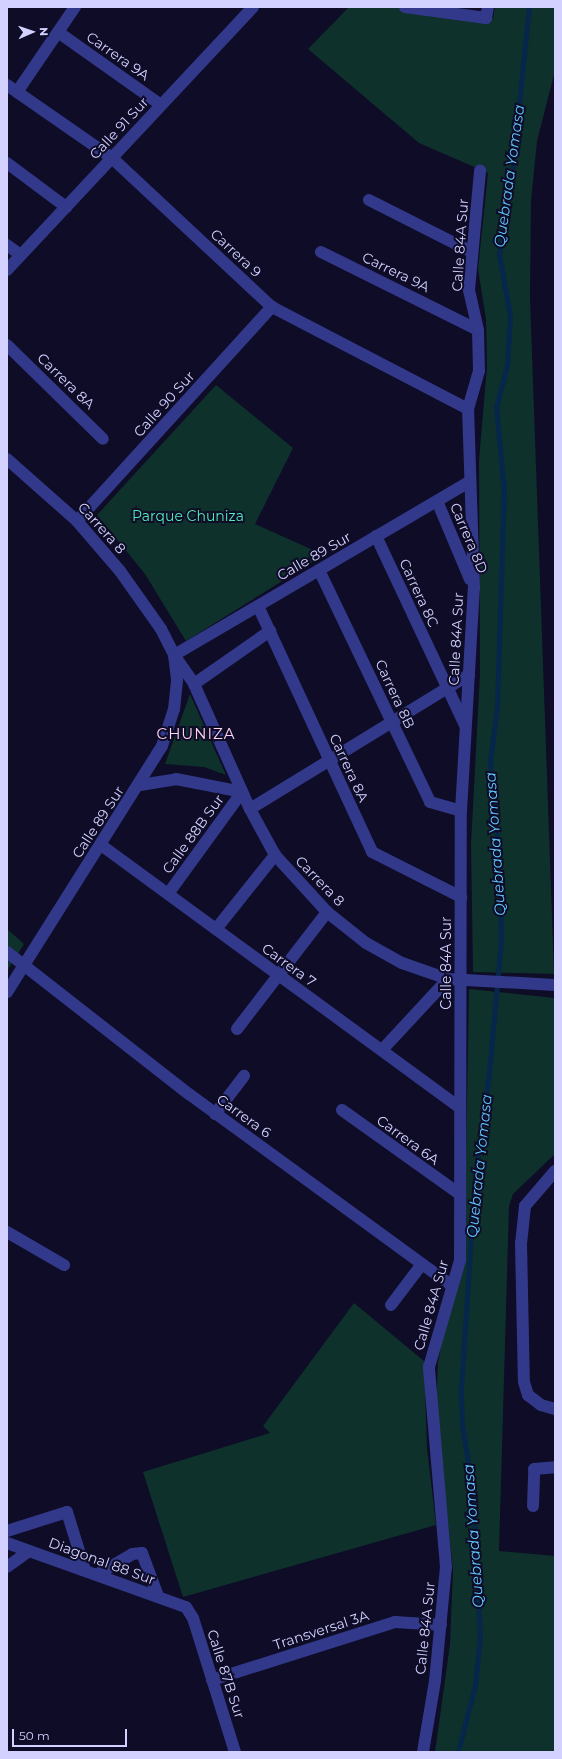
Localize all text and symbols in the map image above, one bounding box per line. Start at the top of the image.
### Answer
north arrow [12,12,52,52]
text: N [37,27,51,36]
street label: Carrera 9A [83,28,153,84]
street label: Calle 91 Sur [86,94,152,162]
water label: Quebrada Yomasa [490,103,528,249]
street label: Calle 84A Sur [448,198,472,292]
street label: Carrera 9 [207,225,265,281]
street label: Carrera 9A [360,248,432,296]
street label: Carrera 8A [34,349,98,413]
street label: Calle 90 Sur [130,368,198,440]
street label: Carrera 8 [75,499,129,557]
street label: Carrera 8D [447,500,491,576]
park label: Parque Chuniza [132,508,244,524]
street label: Calle 89 Sur [274,528,354,584]
street label: Carrera 8C [396,556,442,630]
street label: Calle 84A Sur [445,592,467,686]
street label: Carrera 8B [372,657,418,731]
district label: CHUNIZA [157,725,235,743]
street label: Carrera 8A [326,731,372,805]
water label: Quebrada Yomasa [481,772,509,916]
street label: Calle 89 Sur [68,783,128,861]
street label: Calle 88B Sur [159,791,227,877]
street label: Carrera 8 [292,852,348,910]
street label: Calle 84A Sur [438,916,454,1010]
street label: Carrera 7 [259,940,319,990]
street label: Carrera 6 [214,1091,274,1141]
water label: Quebrada Yomasa [463,1093,495,1239]
street label: Carrera 6A [373,1112,443,1168]
street label: Calle 84A Sur [410,1258,452,1352]
water label: Quebrada Yomasa [459,1464,487,1608]
street label: Diagonal 88 Sur [46,1534,158,1588]
street label: Calle 84A Sur [412,1581,438,1675]
street label: Transversal 3A [271,1607,371,1653]
street label: Calle 87B Sur [204,1627,248,1721]
scale bar [14,1721,129,1747]
text: 50 m [19,1728,50,1743]

